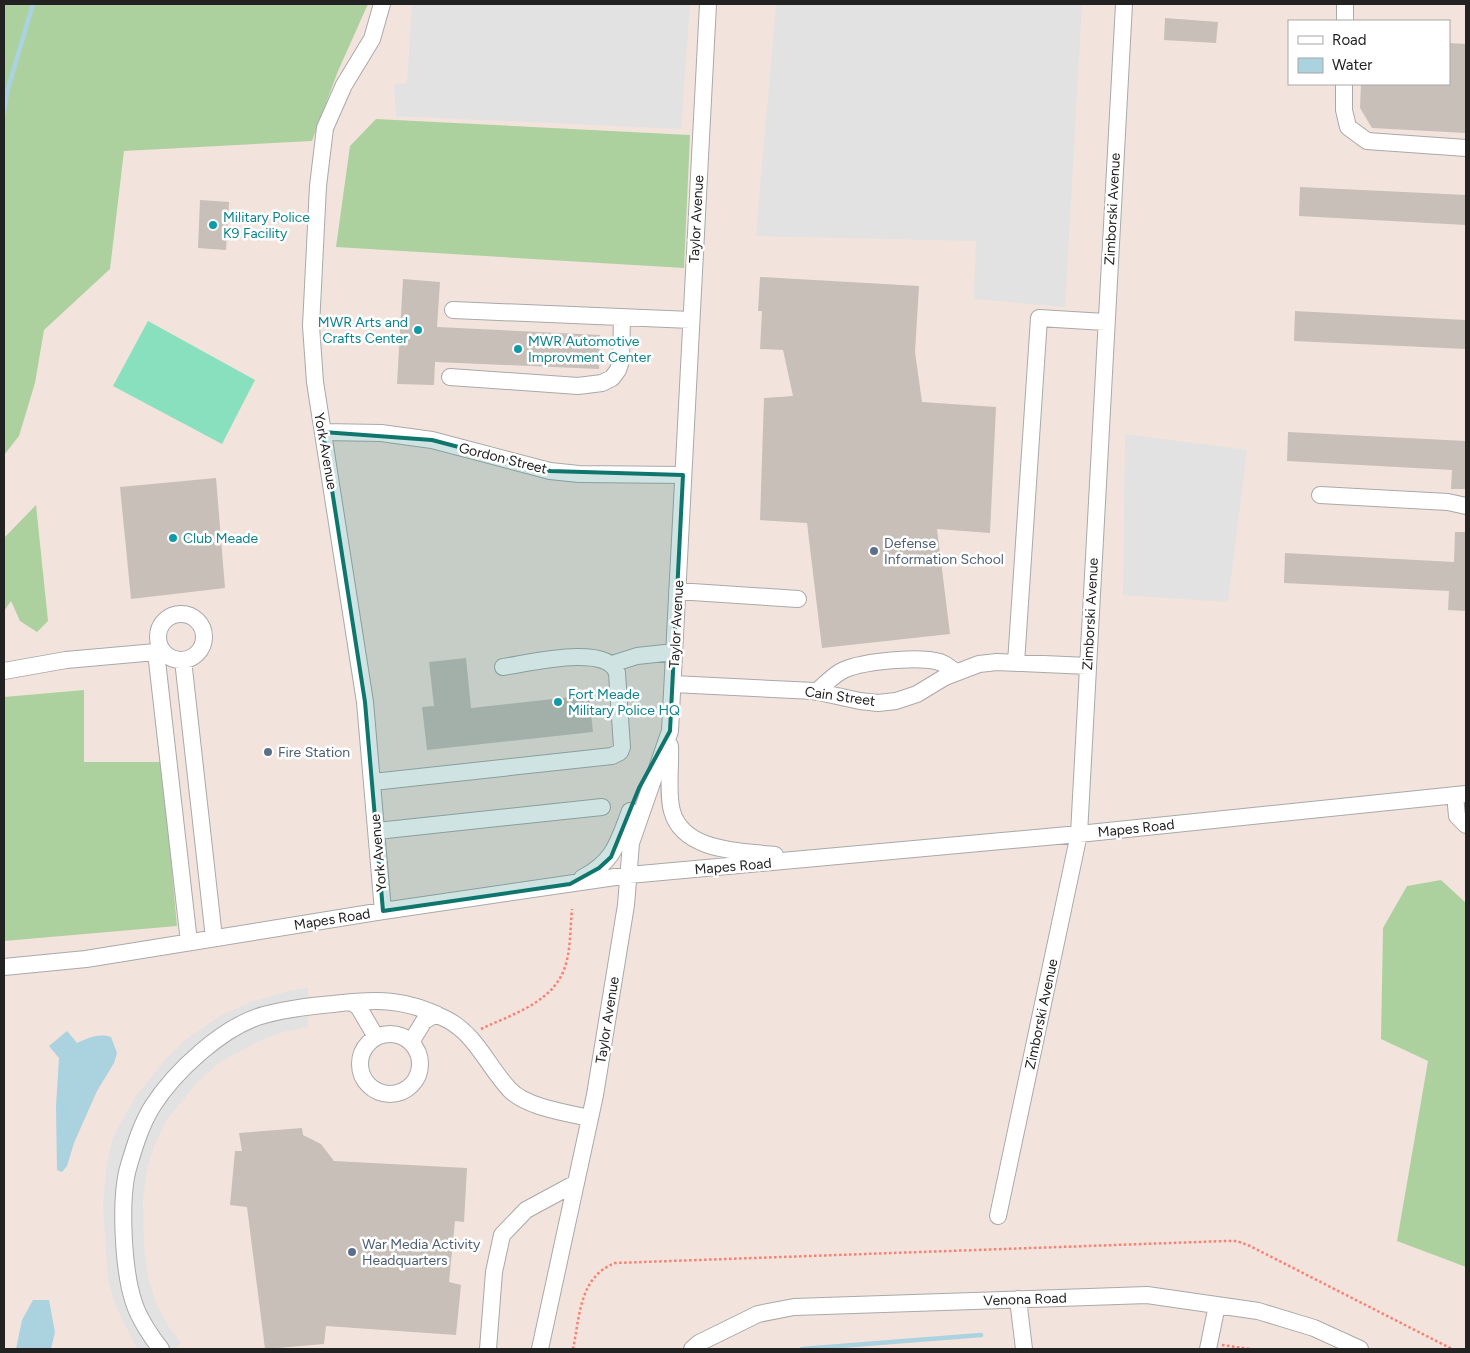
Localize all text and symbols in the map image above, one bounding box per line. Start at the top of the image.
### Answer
legend [1288,20,1450,85]
text: Road [1332,31,1367,49]
text: Water [1332,56,1372,74]
street label: Zimborski Avenue [1101,152,1124,266]
street label: Taylor Avenue [686,174,707,263]
place label: Military Police K9 Facility [223,209,310,242]
marker: Military Police K9 Facility [207,219,219,231]
place label: MWR Arts and Crafts Center [318,314,408,347]
marker: MWR Arts and Crafts Center [412,324,424,336]
place label: MWR Automotive Improvment Center [528,333,651,366]
marker: MWR Automotive Improvment Center [512,343,524,355]
street label: York Avenue [310,411,341,491]
street label: Gordon Street [457,439,549,478]
place label: Club Meade [183,530,258,547]
marker: Club Meade [167,532,179,544]
place label: Defense Information School [884,535,1004,568]
marker: Defense Information School [868,545,880,557]
street label: Zimborski Avenue [1079,557,1102,671]
street label: Taylor Avenue [666,579,687,668]
street label: Cain Street [804,683,876,710]
place label: Fort Meade Military Police HQ [568,686,680,719]
marker: Fort Meade Military Police HQ [552,696,564,708]
place label: Fire Station [278,744,350,761]
marker: Fire Station [262,746,274,758]
street label: York Avenue [367,813,390,893]
street label: Mapes Road [1097,816,1175,841]
street label: Mapes Road [694,855,772,878]
street label: Mapes Road [293,905,371,934]
street label: Zimborski Avenue [1021,957,1062,1071]
street label: Taylor Avenue [592,975,623,1065]
place label: War Media Activity Headquarters [362,1236,481,1269]
marker: War Media Activity Headquarters [346,1246,358,1258]
street label: Venona Road [983,1290,1067,1309]

